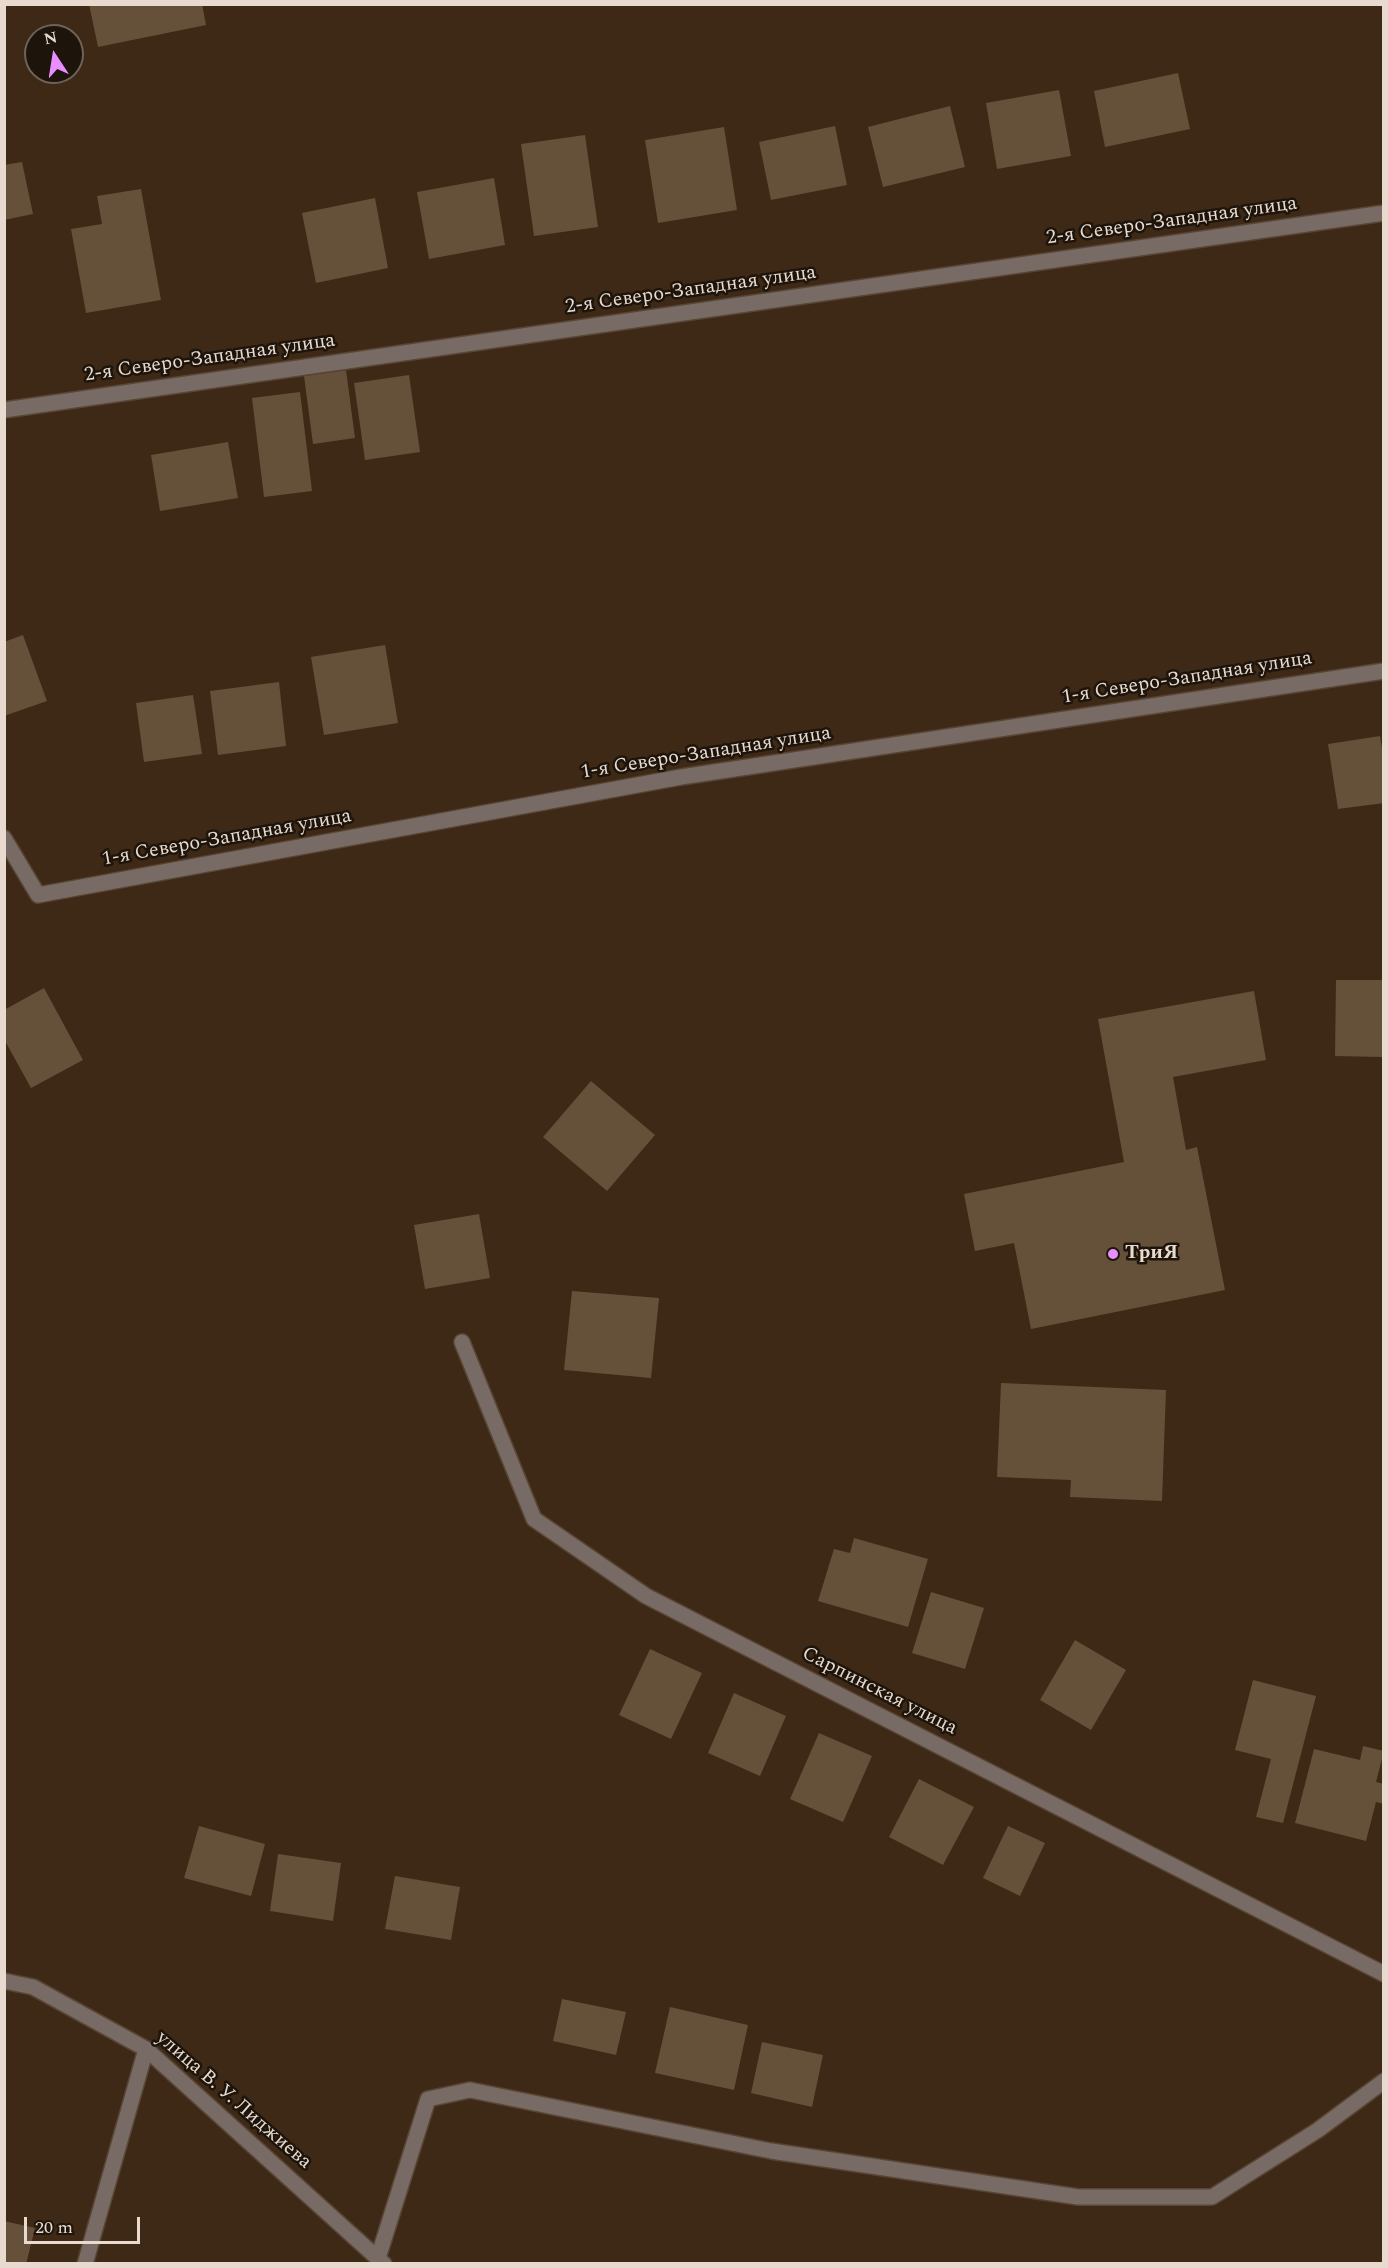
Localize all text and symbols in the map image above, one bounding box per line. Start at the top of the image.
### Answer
north arrow [24,24,84,84]
text: N [42,25,60,51]
street label: 2-я Северо-Западная улица [1045,193,1299,251]
street label: 2-я Северо-Западная улица [564,262,818,320]
street label: 2-я Северо-Западная улица [83,330,337,388]
street label: 1-я Северо-Западная улица [1060,647,1314,711]
street label: 1-я Северо-Западная улица [579,722,833,786]
street label: 1-я Северо-Западная улица [100,805,354,873]
place label: ТриЯ [1125,1242,1178,1266]
marker: ТриЯ [1106,1247,1120,1261]
street label: Сарпинская улица [797,1643,961,1741]
street label: улица В. У. Лиджиева [150,2027,316,2175]
scale bar [27,2205,142,2243]
text: 20 m [35,2214,73,2241]

